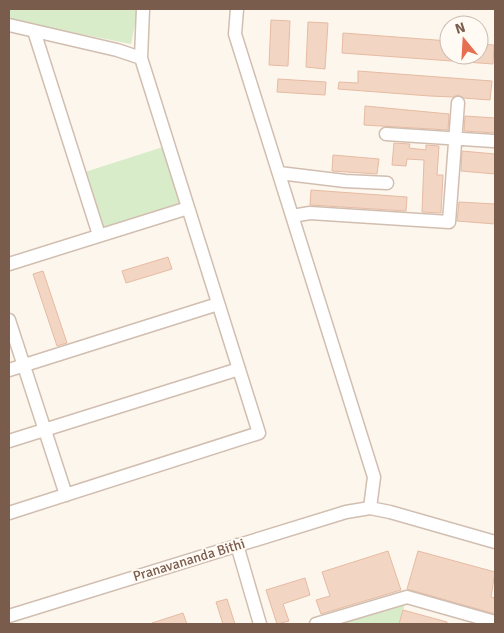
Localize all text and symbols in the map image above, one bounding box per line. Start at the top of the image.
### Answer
north arrow [439,15,489,65]
text: N [453,19,467,38]
street label: Pranavananda Bithi [131,535,247,585]

